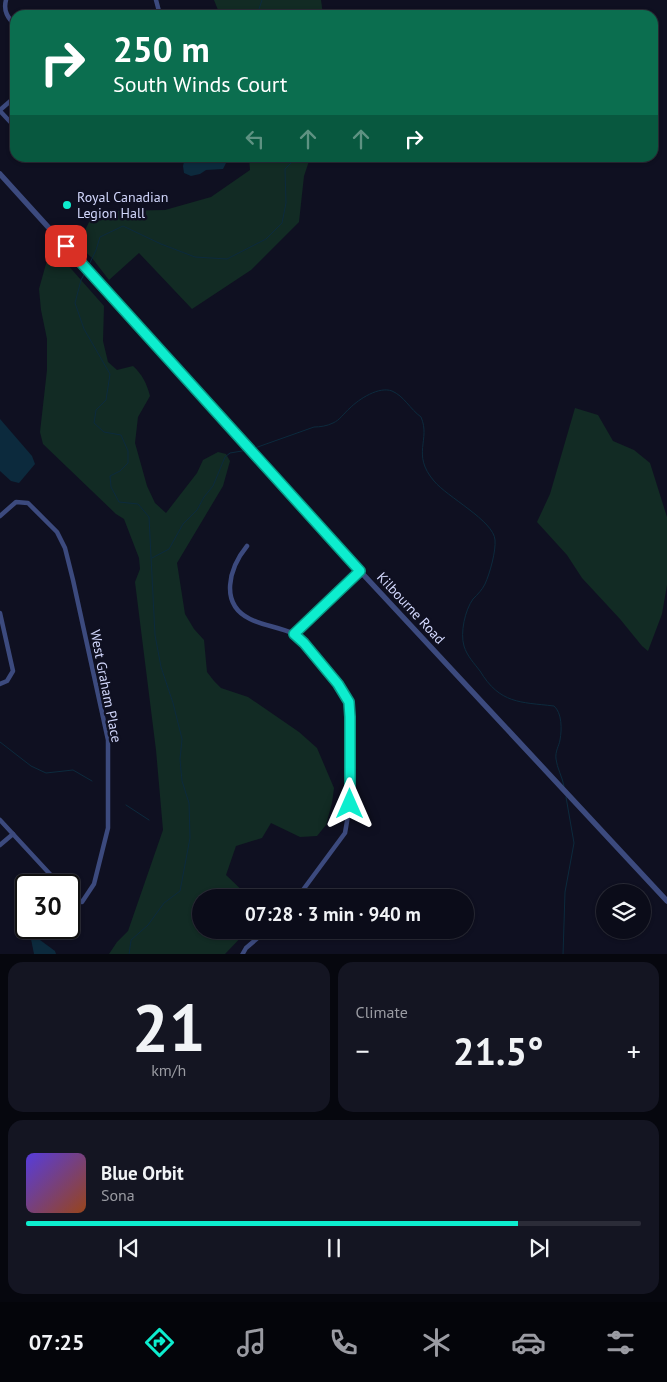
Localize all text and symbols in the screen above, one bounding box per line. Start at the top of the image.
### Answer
text: 250 m [113,26,210,72]
icon: right [30,30,95,95]
text: South Winds Court [113,70,287,98]
icon: left [241,125,269,153]
icon: ahead [294,125,322,153]
icon: ahead [347,125,375,153]
icon: right [400,125,428,153]
place label: Royal Canadian Legion Hall [77,188,168,222]
marker: Royal Canadian Legion Hall [61,199,73,211]
pin [45,225,87,267]
icon: arrive [52,232,80,260]
street label: Kilbourne Road [373,568,449,648]
street label: West Graham Place [86,628,126,744]
position arrow [323,777,375,829]
speed limit sign: 30 [15,874,80,939]
map controls [596,884,651,939]
button: layers [596,884,651,939]
text: 07:28 · 3 min · 940 m [245,902,421,926]
text: 21 [132,985,206,1069]
text: Climate [356,1002,408,1022]
text: 21.5° [453,1026,544,1075]
text: − [356,1032,370,1069]
text: + [627,1032,641,1069]
text: km/h [151,1060,186,1080]
text: Blue Orbit [101,1161,184,1185]
text: Sona [101,1185,135,1205]
icon: previous [115,1234,143,1262]
icon: pause [320,1234,348,1262]
icon: next [525,1234,553,1262]
icon: directions [142,1325,177,1360]
icon: music [234,1325,269,1360]
icon: phone [326,1325,361,1360]
icon: climate [419,1325,454,1360]
icon: car [511,1325,546,1360]
icon: filters [603,1325,638,1360]
text: 07:25 [29,1328,84,1356]

